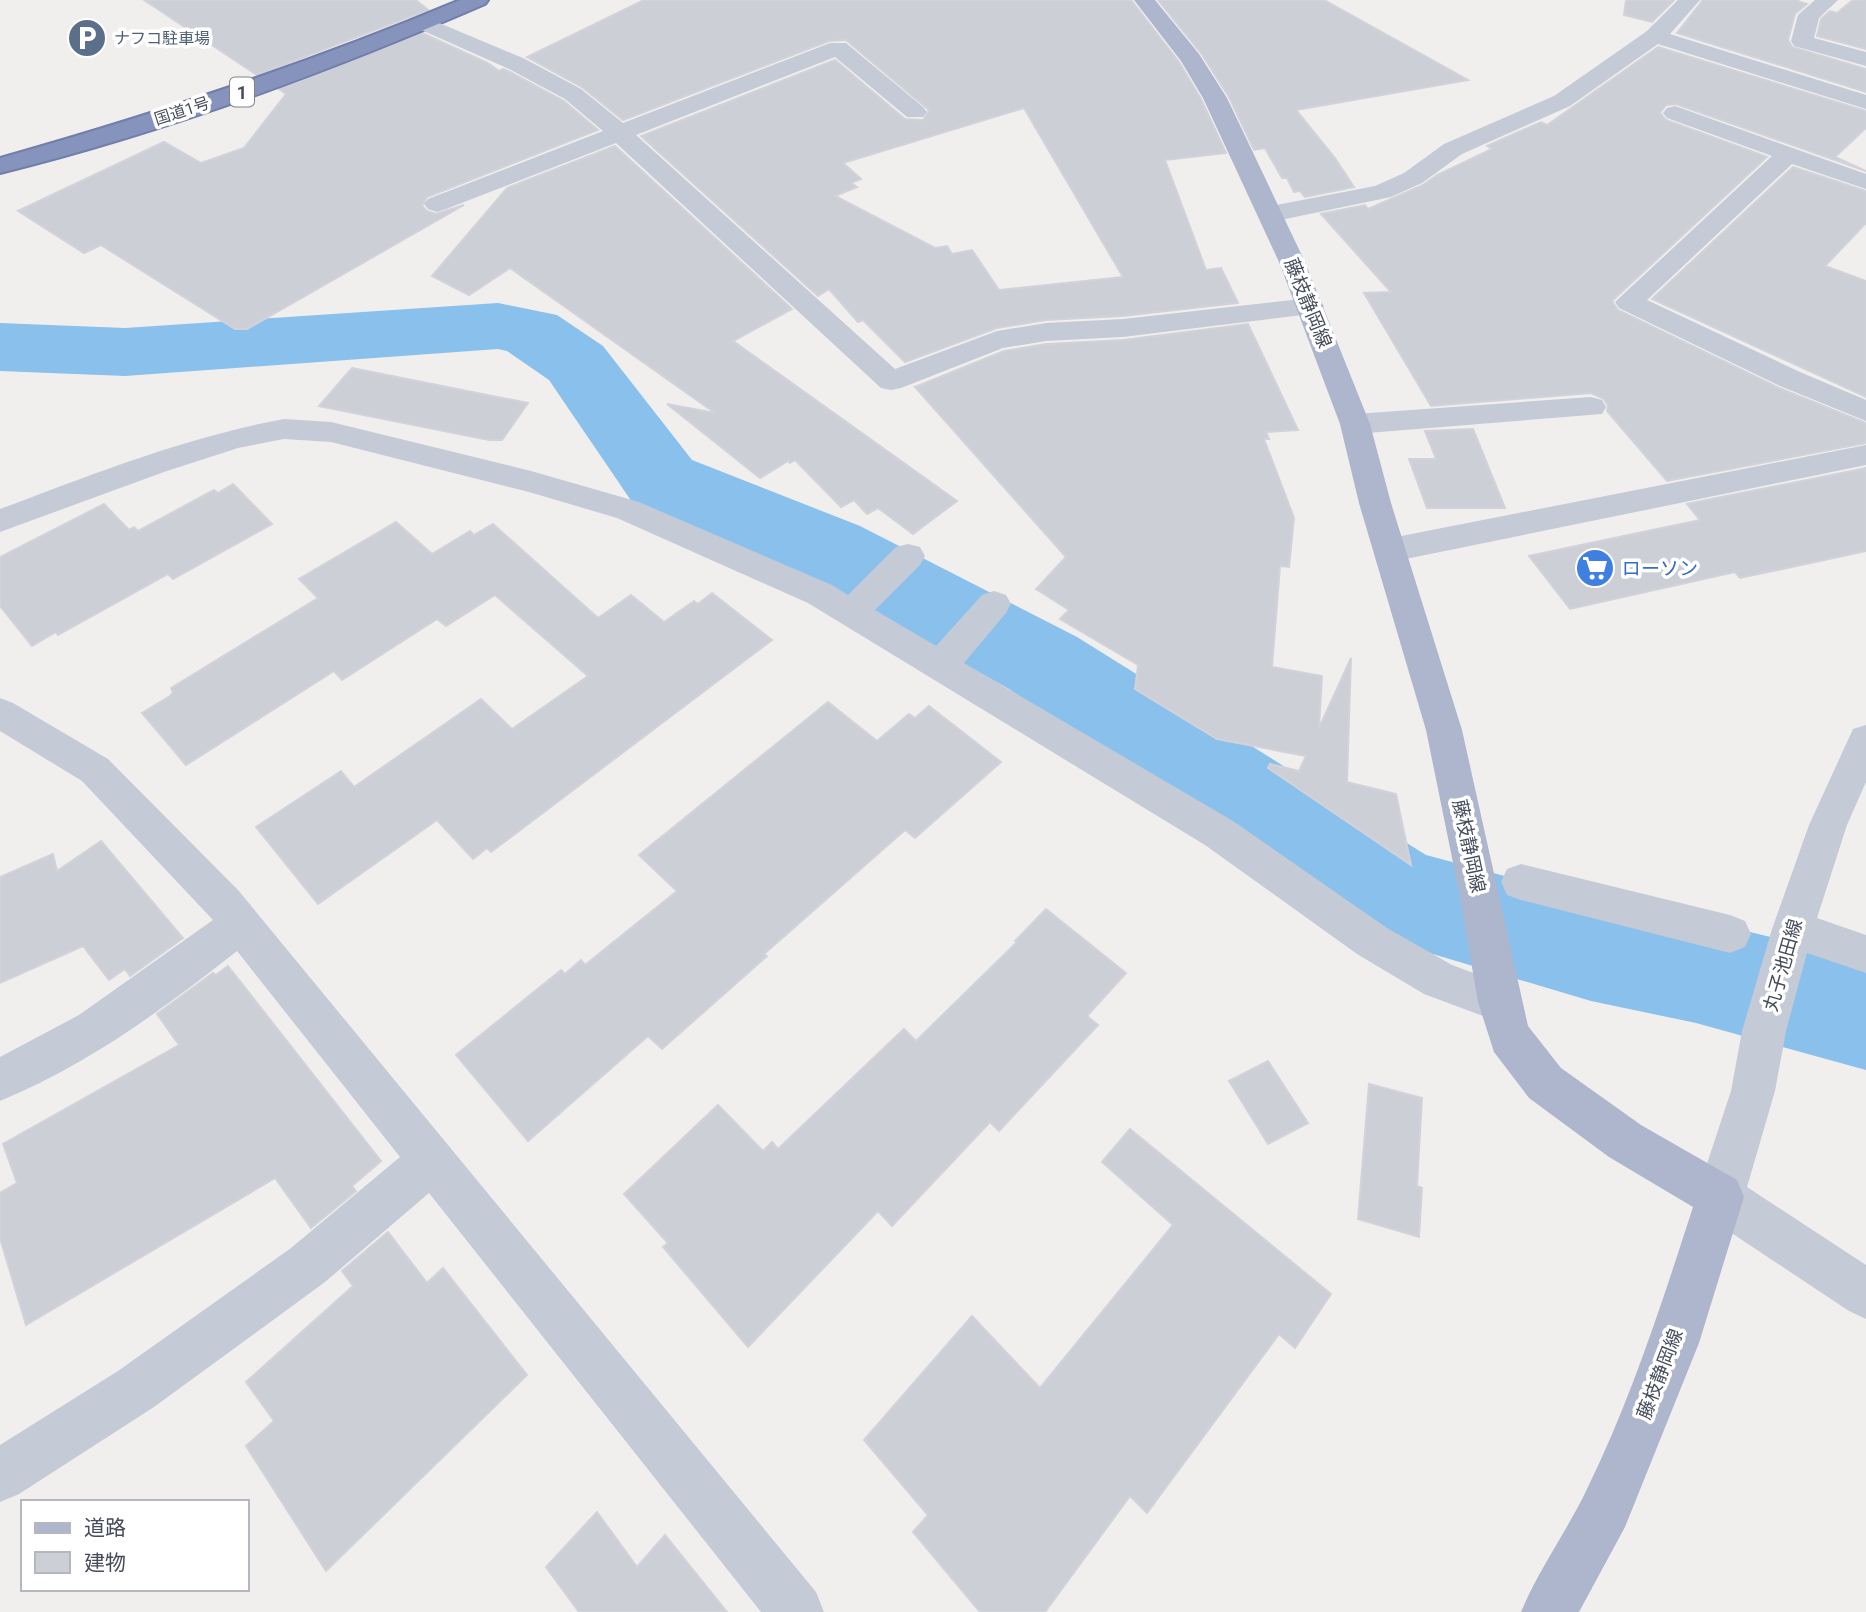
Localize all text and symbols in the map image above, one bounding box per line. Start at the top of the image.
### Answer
parking icon: ナフコ駐車場 [66,17,108,59]
place label: ナフコ駐車場 [114,29,210,48]
road number: 1 [230,78,254,106]
street label: 国道1号 [152,93,212,129]
street label: 藤枝静岡線 [1280,255,1336,351]
supermarket icon: ローソン [1574,547,1616,589]
place label: ローソン [1622,557,1698,580]
street label: 藤枝静岡線 [1448,797,1490,895]
street label: 丸子池田線 [1759,916,1807,1014]
street label: 藤枝静岡線 [1632,1326,1688,1422]
legend [21,1500,248,1591]
text: 道路 [84,1516,126,1540]
text: 建物 [84,1551,126,1575]

